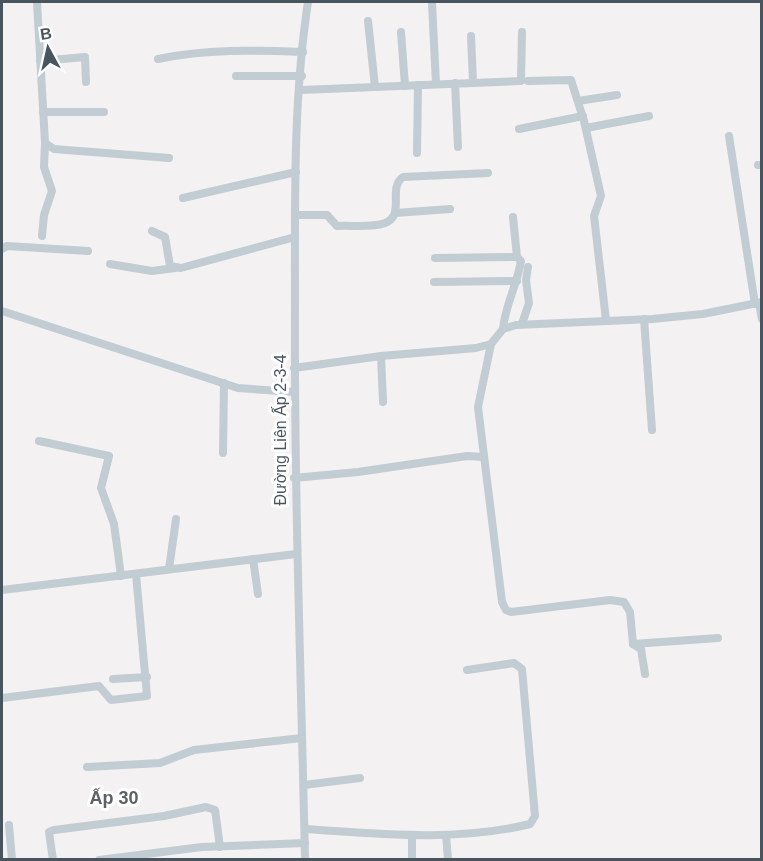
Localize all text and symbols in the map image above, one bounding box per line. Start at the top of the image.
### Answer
north arrow [18,18,78,78]
text: B [39,24,53,43]
street label: Đường Liên Ấp 2-3-4 [271,354,289,506]
district label: Ấp 30 [89,787,139,808]

